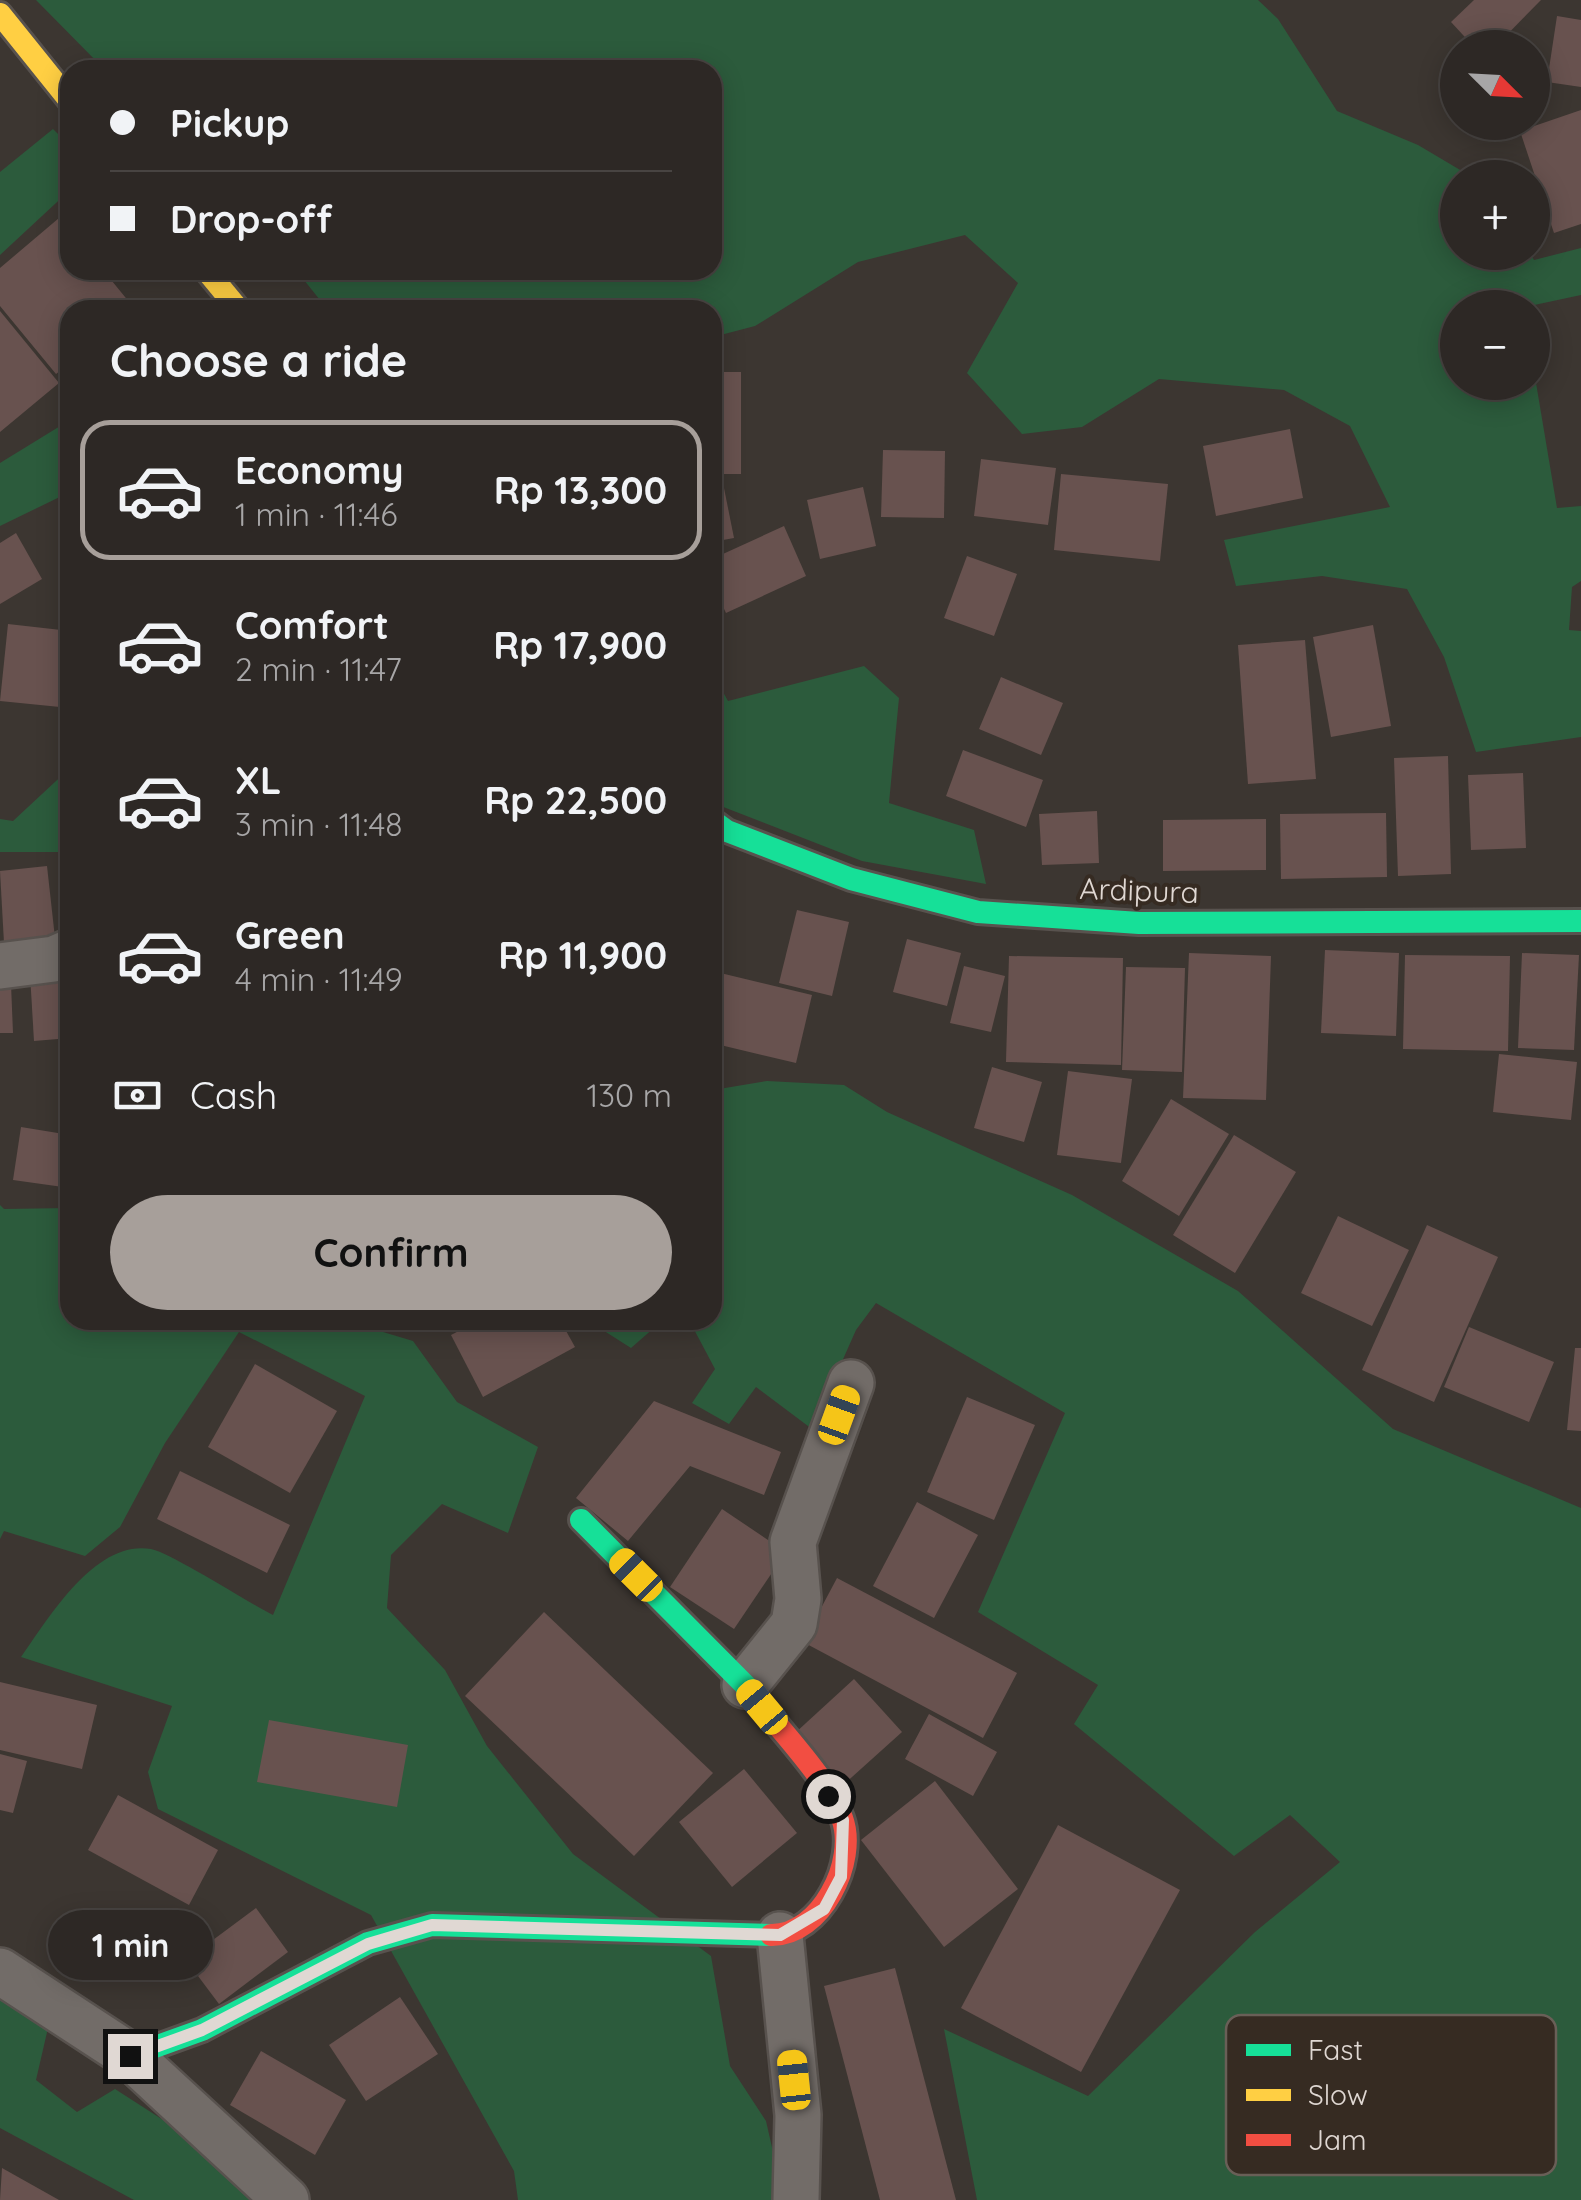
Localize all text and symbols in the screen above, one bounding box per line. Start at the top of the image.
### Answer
north arrow [1440,30,1550,140]
map controls [1440,30,1550,400]
text: Pickup [170,99,289,147]
button: + [1440,160,1550,270]
text: Drop-off [170,195,332,243]
button: − [1440,290,1550,400]
text: Choose a ride [110,332,407,388]
icon: car [115,445,205,535]
text: Economy [235,446,404,494]
text: Rp 13,300 [494,466,667,514]
text: 1 min · 11:46 [235,494,398,534]
icon: car [115,600,205,690]
text: Comfort [235,601,389,649]
text: Rp 17,900 [493,621,667,669]
text: 2 min · 11:47 [235,649,402,689]
icon: car [115,755,205,845]
text: XL [235,756,281,804]
text: Rp 22,500 [484,776,667,824]
text: 3 min · 11:48 [235,804,403,844]
street label: Ardipura [1079,869,1199,911]
icon: car [115,910,205,1000]
text: Green [235,911,345,959]
text: Rp 11,900 [498,931,667,979]
text: 4 min · 11:49 [235,959,403,999]
icon: cash [110,1068,165,1123]
text: Cash [190,1071,277,1119]
text: 130 m [586,1075,672,1115]
button: Confirm [110,1195,672,1310]
car [815,1382,863,1448]
car [604,1543,668,1607]
car [731,1674,793,1740]
route start [806,1774,851,1819]
callout: 1 min [48,1911,212,1981]
text: 1 min [92,1925,169,1965]
legend [1226,2015,1556,2175]
text: Fast [1308,2032,1363,2067]
route end [108,2034,153,2079]
car [776,2049,812,2111]
text: Slow [1308,2077,1368,2112]
text: Jam [1308,2122,1367,2157]

